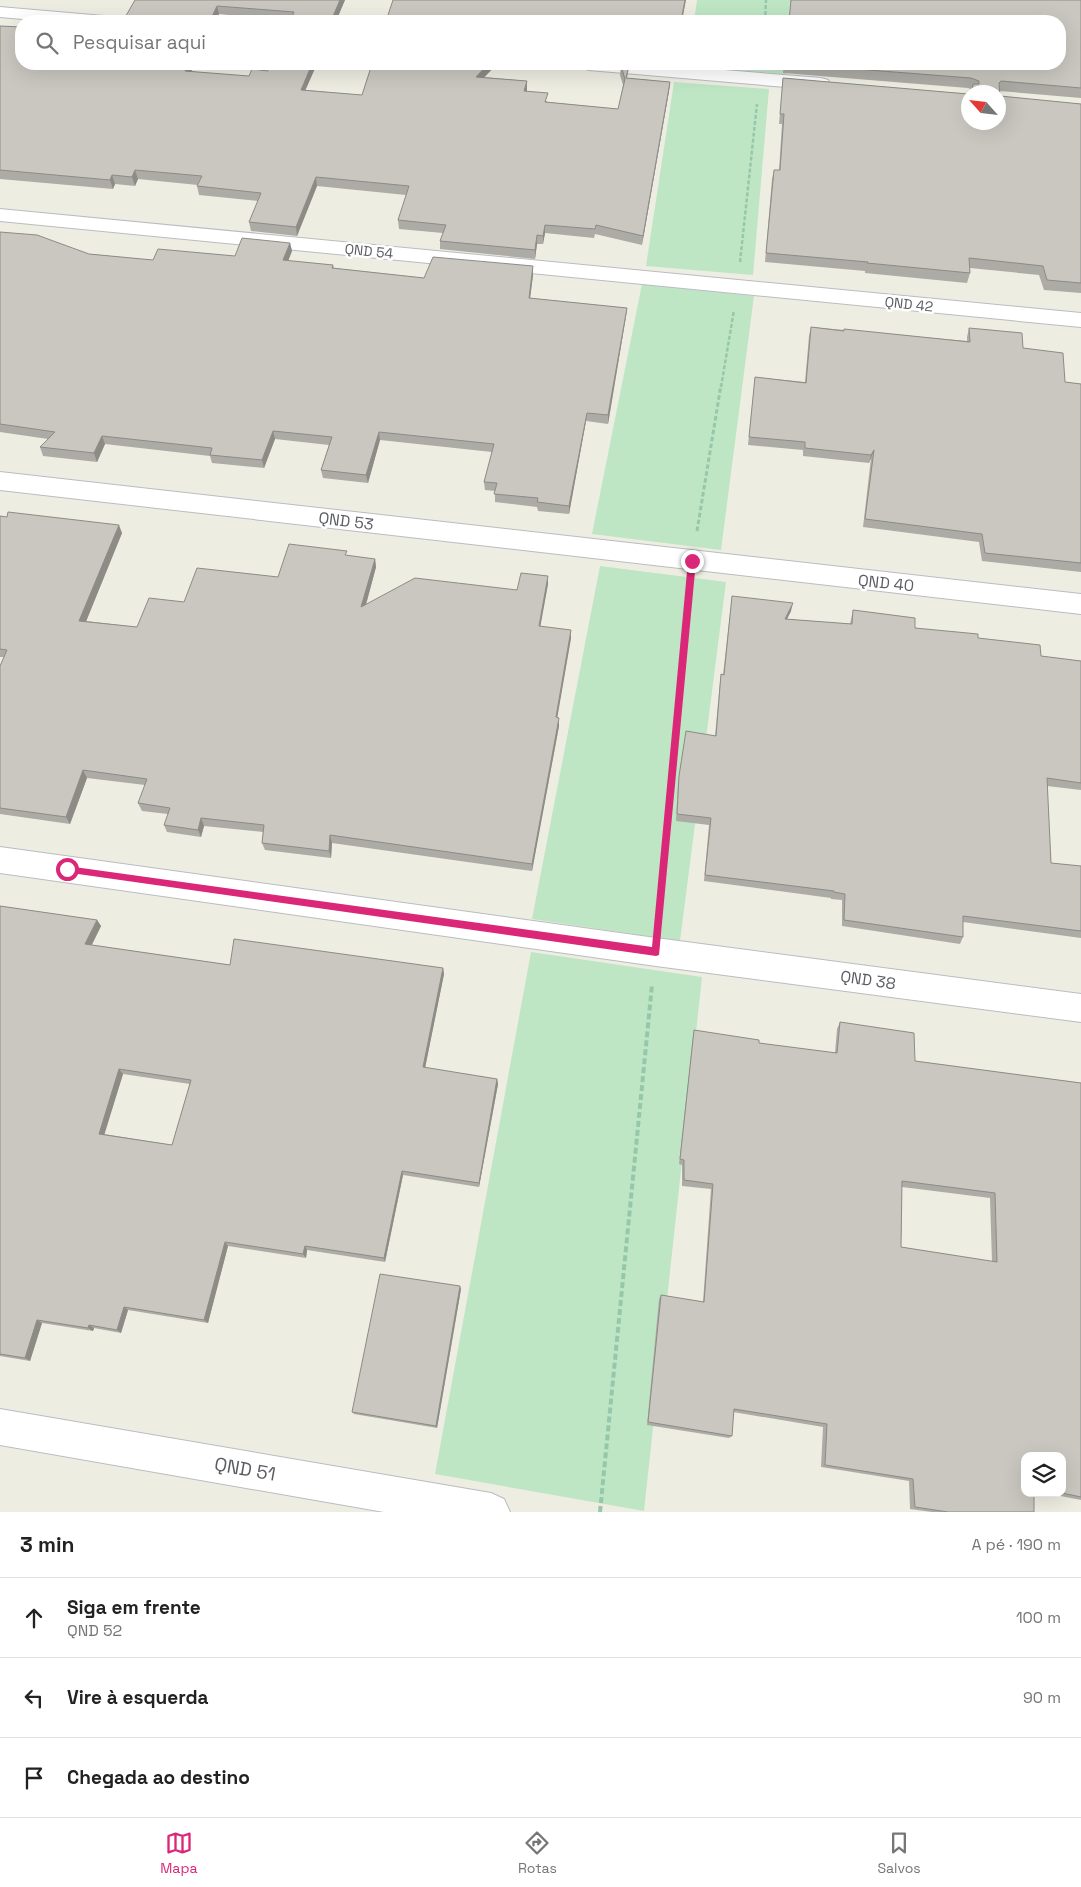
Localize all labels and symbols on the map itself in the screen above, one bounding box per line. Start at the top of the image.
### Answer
north arrow [961,85,1006,130]
street label: QND 54 [344,240,394,263]
street label: QND 42 [884,293,934,315]
street label: QND 53 [317,507,375,535]
route end [681,550,704,573]
street label: QND 40 [857,570,915,596]
route start [56,858,79,881]
street label: QND 38 [839,966,897,994]
street label: QND 51 [212,1451,278,1487]

